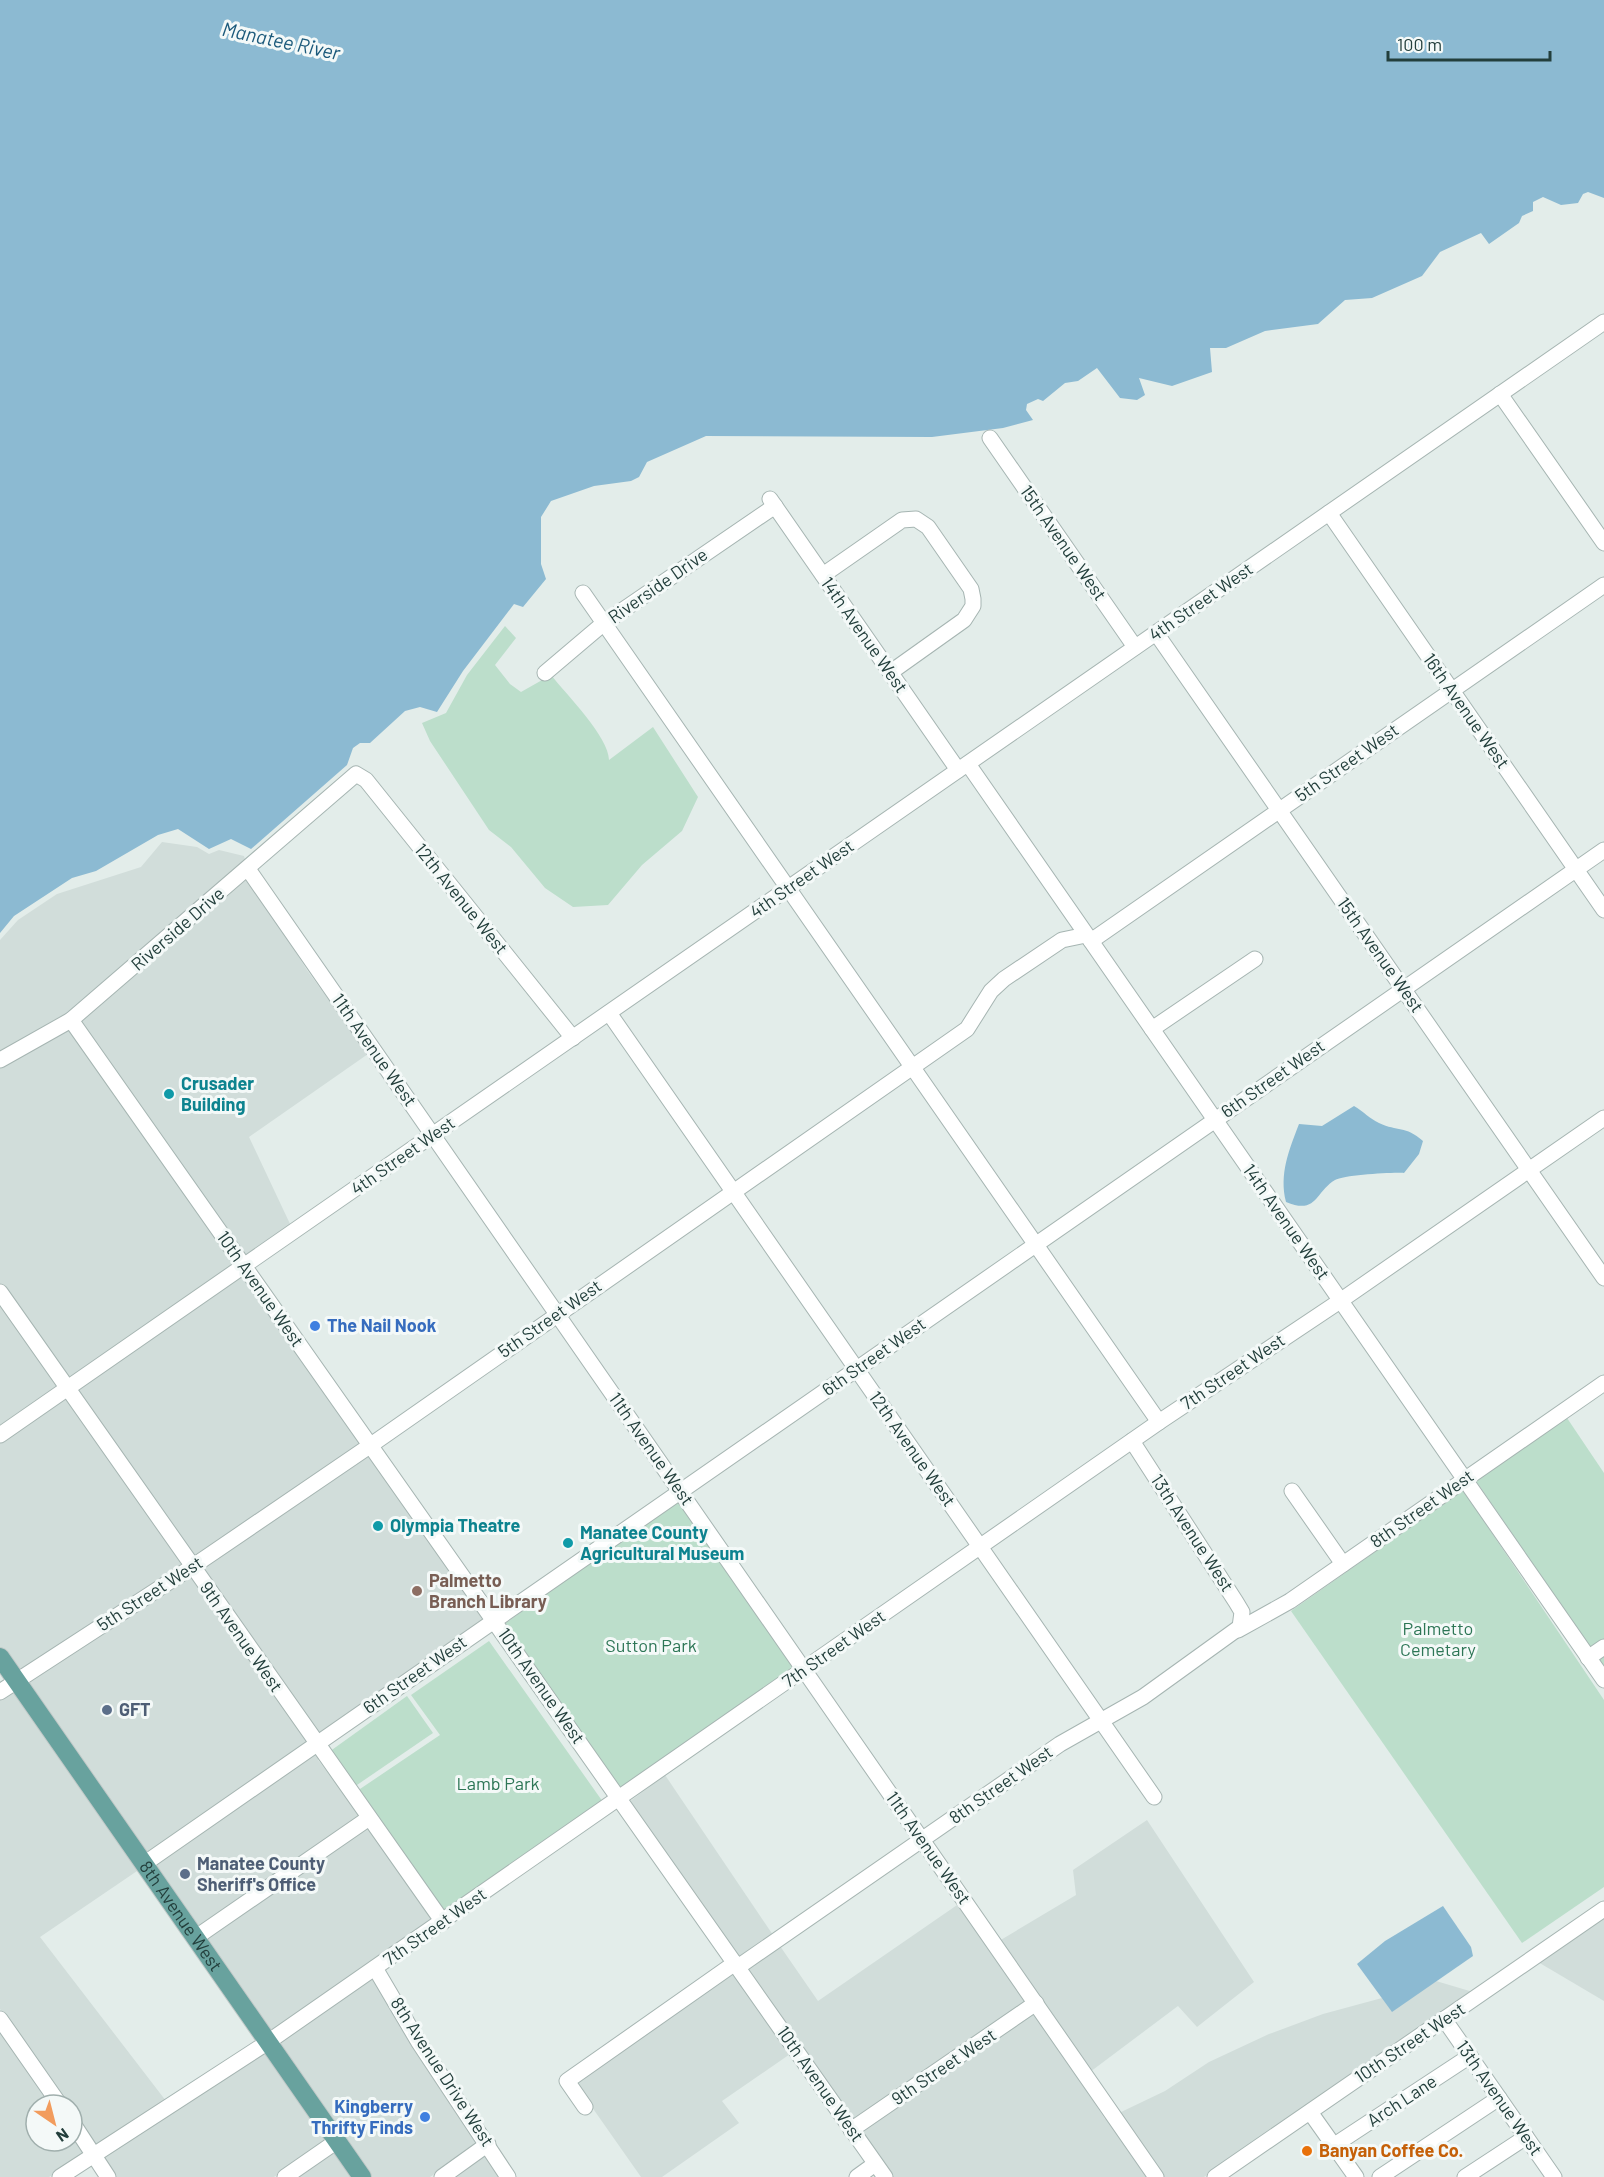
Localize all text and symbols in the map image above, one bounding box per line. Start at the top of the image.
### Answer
water label: Manatee River [220,16,343,64]
scale bar [1388,24,1550,62]
text: 100 m [1397,33,1442,55]
street label: 15th Avenue West [1016,481,1112,604]
street label: Riverside Drive [603,543,711,628]
street label: 4th Street West [1144,557,1257,645]
street label: 14th Avenue West [817,572,913,697]
street label: 16th Avenue West [1419,649,1515,772]
street label: 5th Street West [1290,718,1402,806]
street label: 4th Street West [745,834,858,922]
street label: 12th Avenue West [410,839,513,958]
street label: Riverside Drive [126,882,228,975]
street label: 15th Avenue West [1333,893,1429,1016]
street label: 11th Avenue West [328,989,422,1110]
street label: 6th Street West [1216,1034,1328,1122]
place label: Crusader Building [181,1072,254,1115]
marker: Crusader Building [162,1087,176,1101]
street label: 4th Street West [346,1111,459,1199]
street label: 14th Avenue West [1239,1159,1335,1284]
street label: 10th Avenue West [213,1226,309,1351]
street label: 5th Street West [493,1274,605,1362]
street label: 6th Street West [817,1312,929,1400]
place label: The Nail Nook [327,1314,437,1336]
marker: The Nail Nook [308,1319,322,1333]
street label: 7th Street West [1176,1328,1289,1414]
street label: 12th Avenue West [865,1386,961,1511]
street label: 11th Avenue West [605,1388,699,1509]
street label: 8th Street West [1365,1464,1478,1552]
street label: 13th Avenue West [1147,1470,1239,1595]
place label: Olympia Theatre [390,1514,520,1536]
marker: Olympia Theatre [371,1519,385,1533]
place label: Manatee County Agricultural Museum [580,1521,744,1564]
marker: Manatee County Agricultural Museum [561,1536,575,1550]
street label: 5th Street West [93,1551,206,1635]
place label: Palmetto Branch Library [429,1569,547,1612]
street label: 9th Avenue West [196,1577,288,1696]
marker: Palmetto Branch Library [410,1584,424,1598]
street label: 7th Street West [778,1605,889,1692]
park label: Palmetto Cemetary [1400,1617,1476,1660]
street label: 10th Avenue West [494,1623,590,1748]
street label: 6th Street West [358,1630,470,1718]
park label: Sutton Park [605,1634,697,1656]
place label: GFT [119,1698,151,1720]
marker: GFT [100,1703,114,1717]
street label: 8th Street West [944,1740,1057,1828]
park label: Lamb Park [456,1772,540,1794]
street label: 11th Avenue West [882,1787,976,1908]
place label: Manatee County Sheriff's Office [197,1852,325,1895]
street label: 8th Avenue West [135,1856,227,1975]
marker: Manatee County Sheriff's Office [178,1867,192,1881]
street label: 7th Street West [379,1883,490,1970]
street label: 8th Avenue Drive West [386,1993,499,2150]
street label: 10th Street West [1350,1997,1469,2087]
street label: 10th Avenue West [773,2021,869,2146]
street label: 9th Street West [887,2023,1000,2109]
street label: 13th Avenue West [1452,2036,1548,2159]
street label: Arch Lane [1362,2070,1440,2131]
north arrow [24,2093,84,2153]
place label: Kingberry Thrifty Finds [311,2095,413,2138]
marker: Kingberry Thrifty Finds [418,2110,432,2124]
text: N [53,2125,73,2147]
place label: Banyan Coffee Co. [1319,2139,1463,2161]
marker: Banyan Coffee Co. [1300,2144,1314,2158]

